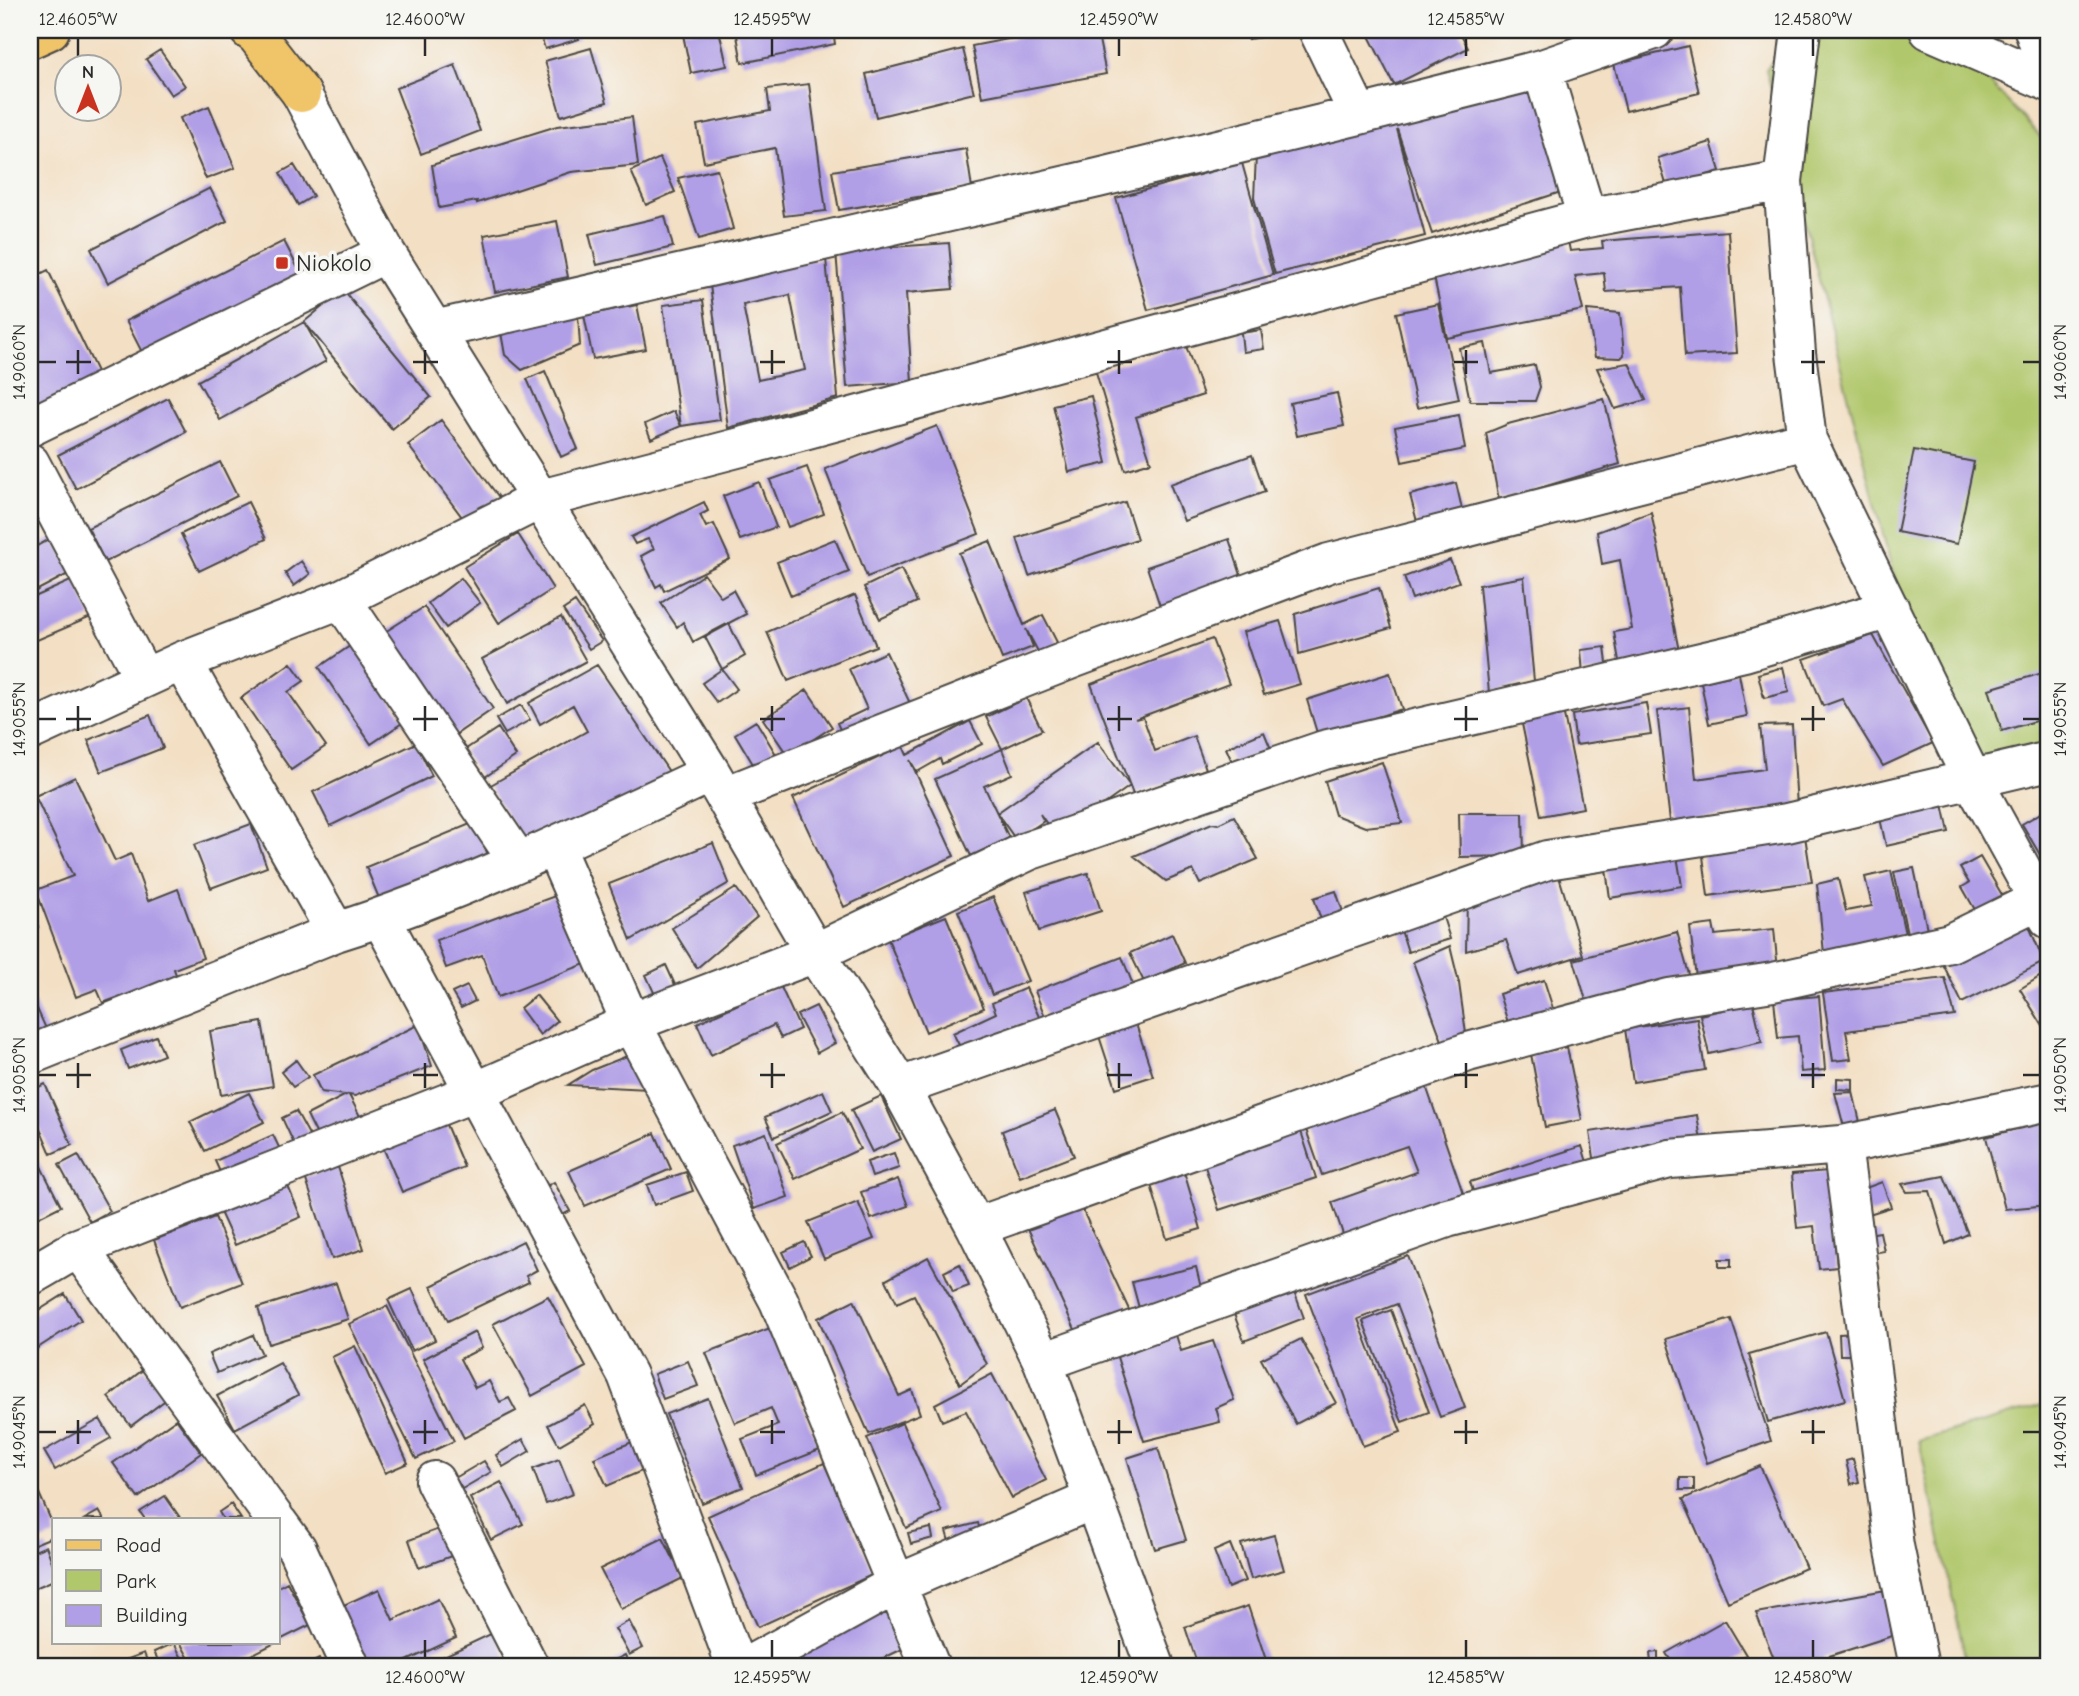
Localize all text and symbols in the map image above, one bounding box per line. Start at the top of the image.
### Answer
text: 12.4605°W [39,9,118,30]
text: 12.4600°W [385,9,465,30]
text: 12.4595°W [733,9,811,30]
text: 12.4590°W [1080,9,1159,30]
text: 12.4585°W [1428,9,1505,30]
text: 12.4580°W [1774,9,1852,30]
north arrow [52,52,122,122]
text: N [82,61,94,83]
place label: Niokolo [296,249,372,277]
marker: Niokolo [274,255,290,271]
text: 14.9060°N [9,324,30,400]
text: 14.9060°N [2050,324,2071,400]
text: 14.9055°N [9,682,30,756]
text: 14.9055°N [2050,682,2071,756]
text: 14.9050°N [9,1037,30,1113]
text: 14.9050°N [2050,1037,2071,1113]
text: 14.9045°N [9,1395,30,1469]
text: 14.9045°N [2050,1395,2071,1469]
legend [52,1518,280,1644]
text: Road [116,1533,161,1557]
text: Park [116,1569,156,1593]
text: Building [116,1603,188,1627]
text: 12.4600°W [385,1667,465,1688]
text: 12.4595°W [733,1667,811,1688]
text: 12.4590°W [1080,1667,1159,1688]
text: 12.4585°W [1428,1667,1505,1688]
text: 12.4580°W [1774,1667,1852,1688]

